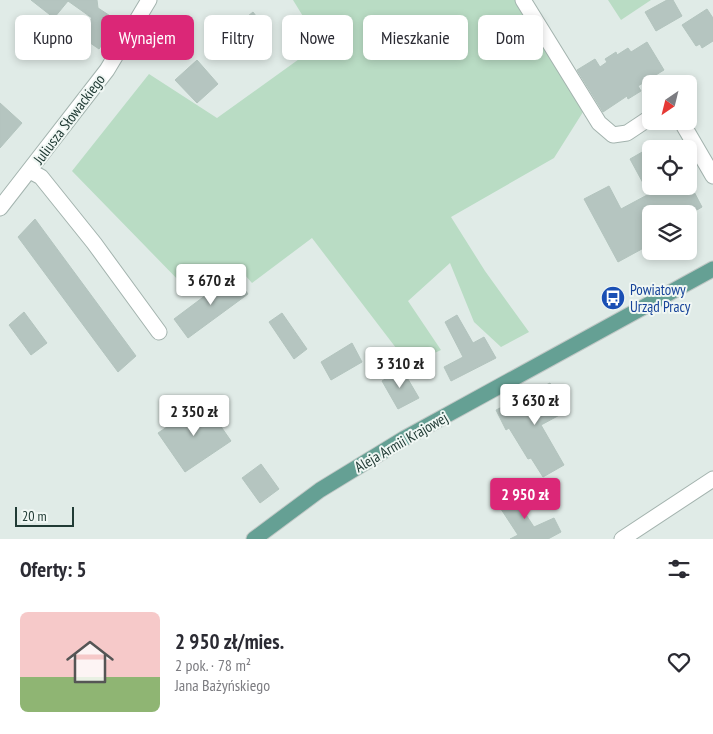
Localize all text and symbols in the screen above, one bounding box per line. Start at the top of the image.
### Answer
chip: Kupno [15,15,91,60]
chip: Wynajem [101,15,194,60]
chip: Filtry [204,15,272,60]
chip: Nowe [282,15,353,60]
chip: Mieszkanie [363,15,468,60]
chip: Dom [478,15,543,60]
street label: Juliusza Słowackiego [28,70,109,168]
north arrow [642,75,698,130]
map controls [642,75,697,260]
button: locate [642,140,697,195]
button: layers [642,205,697,260]
pin: 3 670 zł [159,264,263,306]
text: 3 670 zł [187,270,235,290]
place label: Powiatowy Urząd Pracy [630,280,691,316]
bus stop icon: Powiatowy Urząd Pracy [600,285,626,311]
pin: 3 310 zł [348,346,452,389]
text: 3 310 zł [376,353,424,373]
pin: 3 630 zł [483,384,587,426]
text: 3 630 zł [511,390,559,410]
pin: 2 350 zł [142,394,246,437]
text: 2 350 zł [170,401,218,421]
street label: Aleja Armii Krajowej [351,408,451,476]
pin: 2 950 zł [473,478,577,520]
text: 2 950 zł [501,484,549,504]
scale bar [15,504,74,527]
text: 20 m [22,507,47,525]
icon: filters [665,555,693,583]
text: Oferty: 5 [20,556,87,583]
text: 2 950 zł/mies. [175,628,284,655]
icon: home [60,632,120,692]
icon: heart [665,648,693,676]
text: 2 pok. · 78 m² [175,655,251,675]
text: Jana Bażyńskiego [175,675,270,695]

